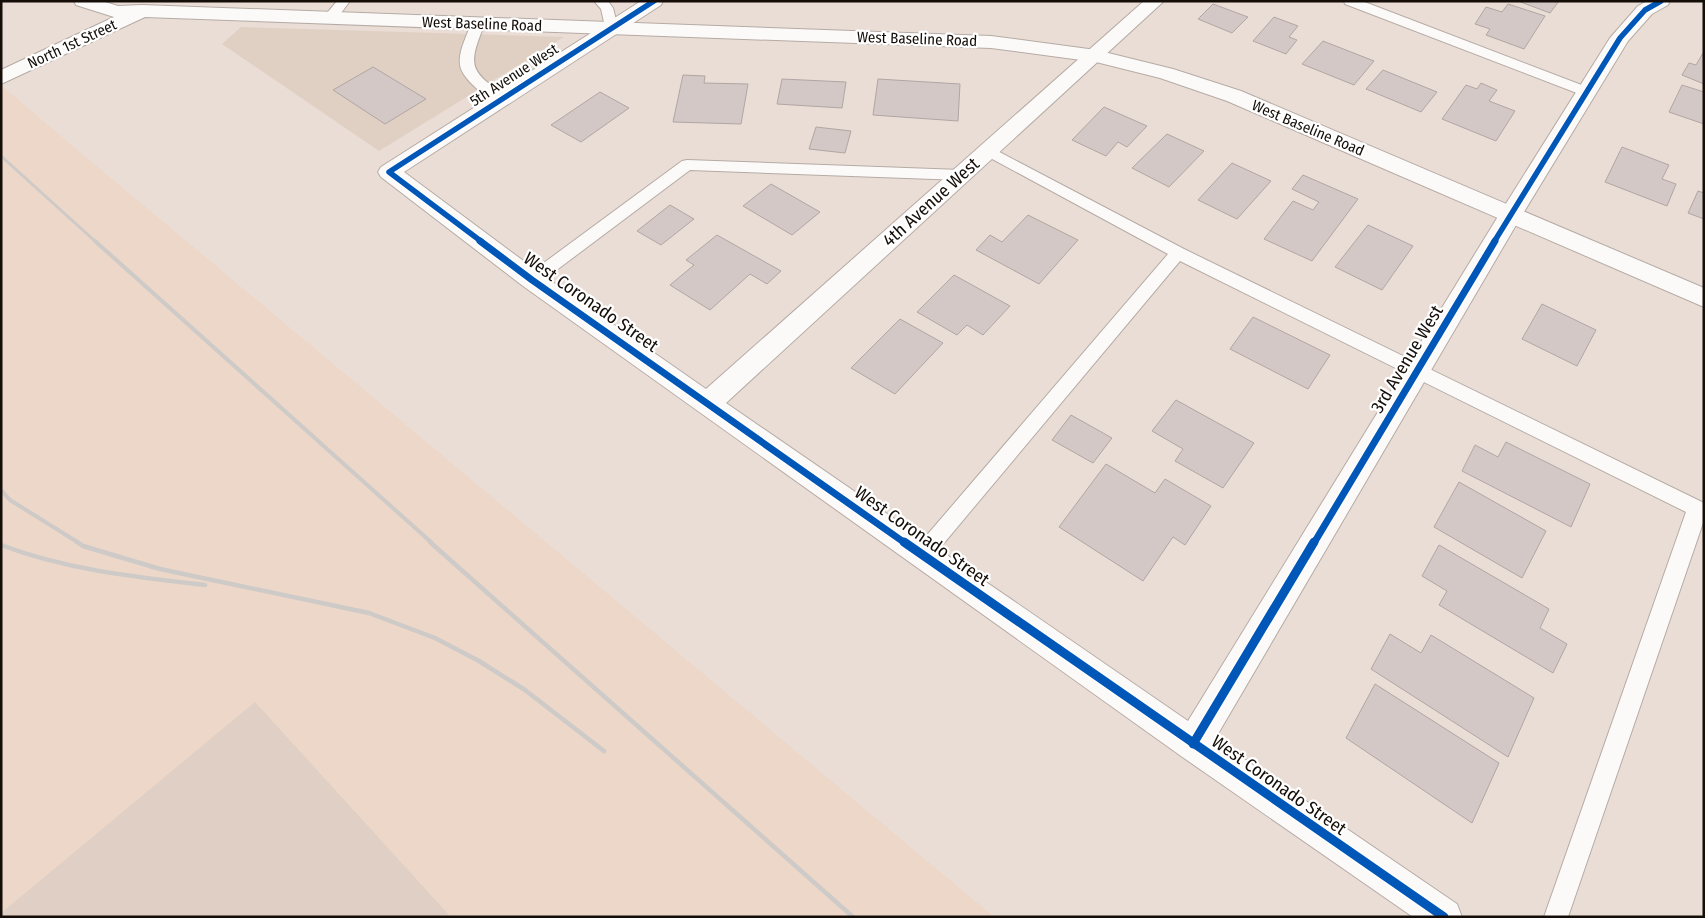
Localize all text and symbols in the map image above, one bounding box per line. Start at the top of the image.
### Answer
street label: West Baseline Road [422,13,542,35]
street label: North 1st Street [25,15,119,72]
street label: West Baseline Road [857,28,977,50]
street label: 5th Avenue West [467,40,562,110]
street label: West Baseline Road [1249,96,1367,160]
street label: 4th Avenue West [878,153,984,251]
street label: West Coronado Street [519,247,663,357]
street label: 3rd Avenue West [1366,301,1448,417]
street label: West Coronado Street [850,481,994,591]
street label: West Coronado Street [1207,730,1351,840]

